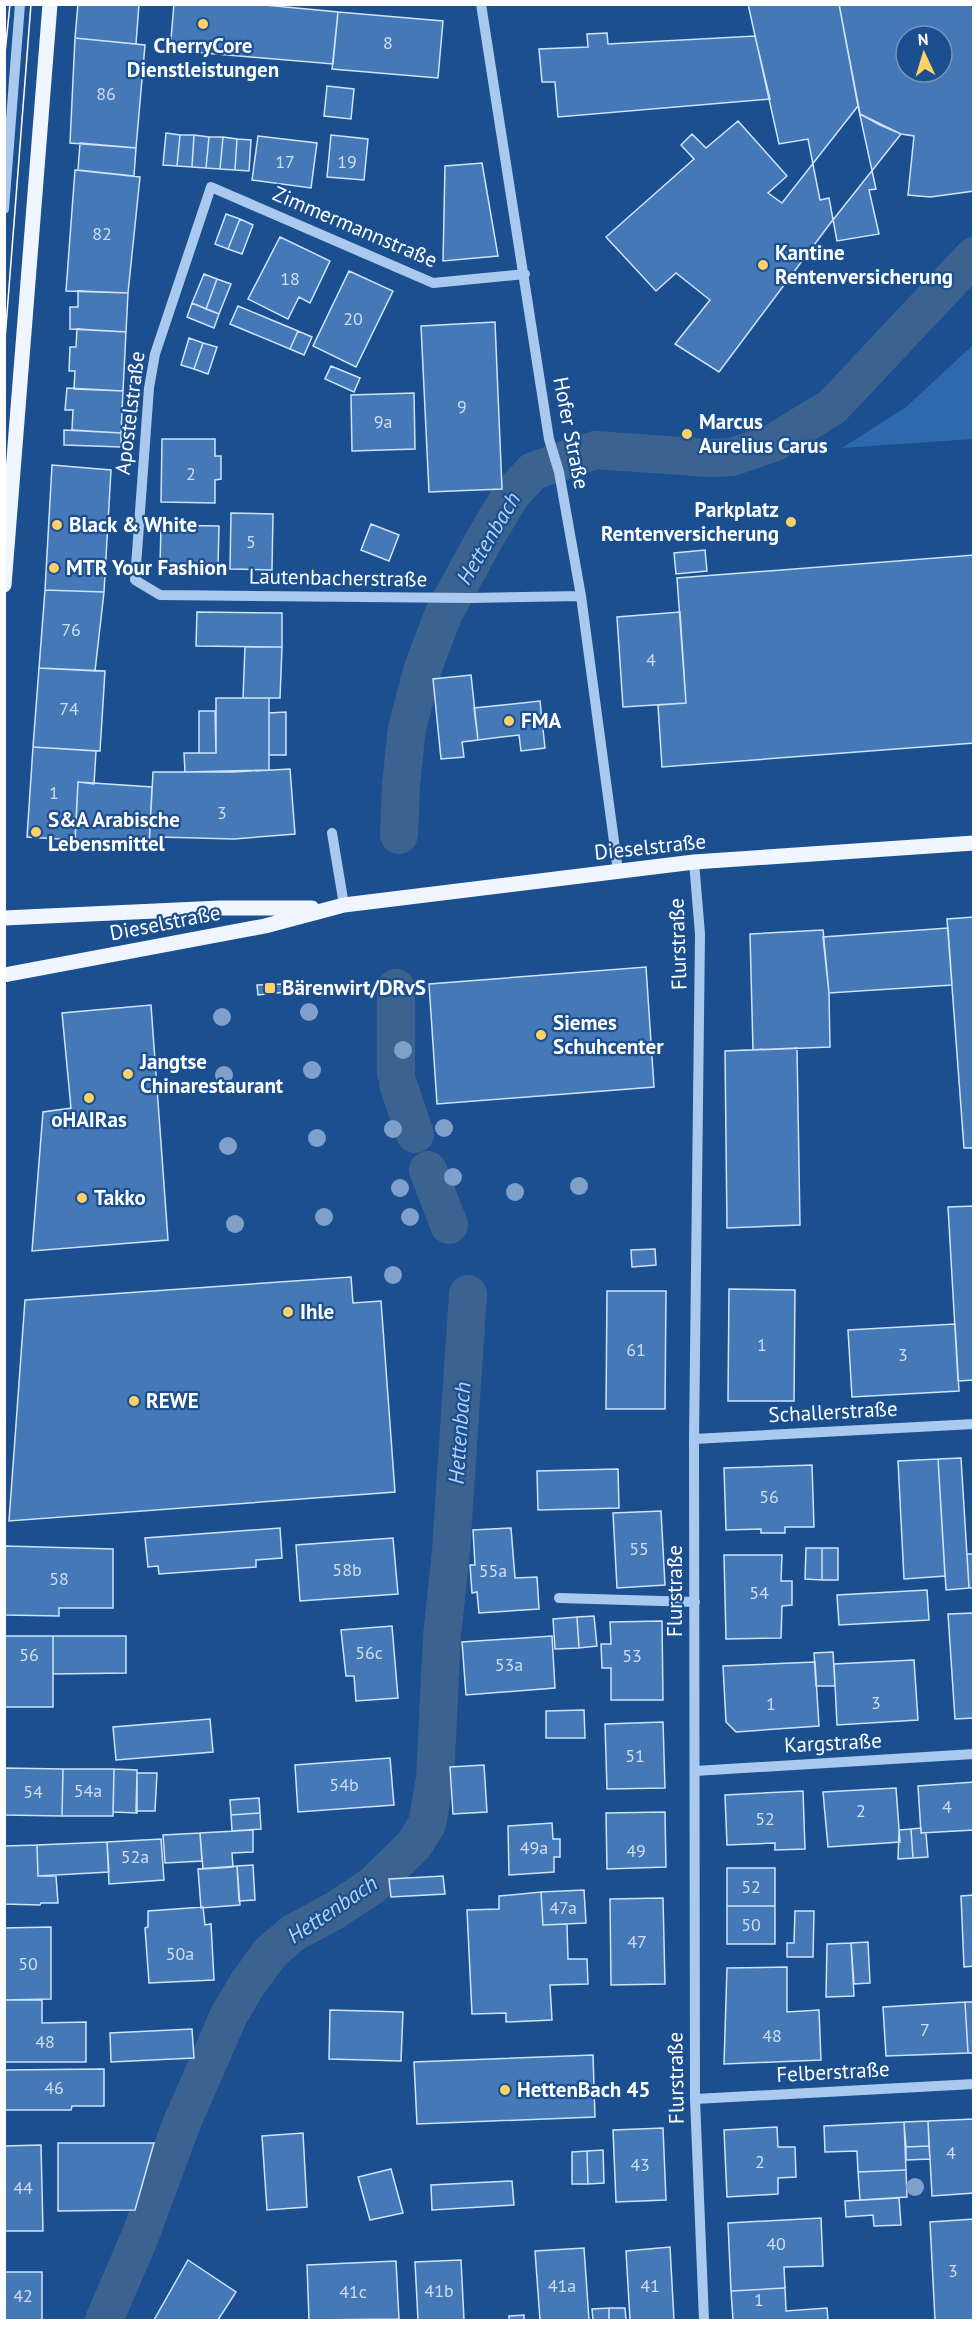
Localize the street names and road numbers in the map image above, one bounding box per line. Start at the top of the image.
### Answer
street label: Zimmermannstraße [269,180,441,273]
street label: Apostelstraße [109,350,150,476]
street label: Hofer Straße [547,374,596,491]
street label: Lautenbacherstraße [249,562,427,593]
street label: Dieselstraße [593,827,707,866]
street label: Flurstraße [662,898,693,990]
street label: Dieselstraße [107,899,223,946]
street label: Schallerstraße [768,1395,898,1428]
street label: Flurstraße [661,1545,688,1637]
street label: Kargstraße [783,1726,882,1759]
street label: Flurstraße [661,2032,690,2124]
street label: Felberstraße [776,2055,890,2088]

